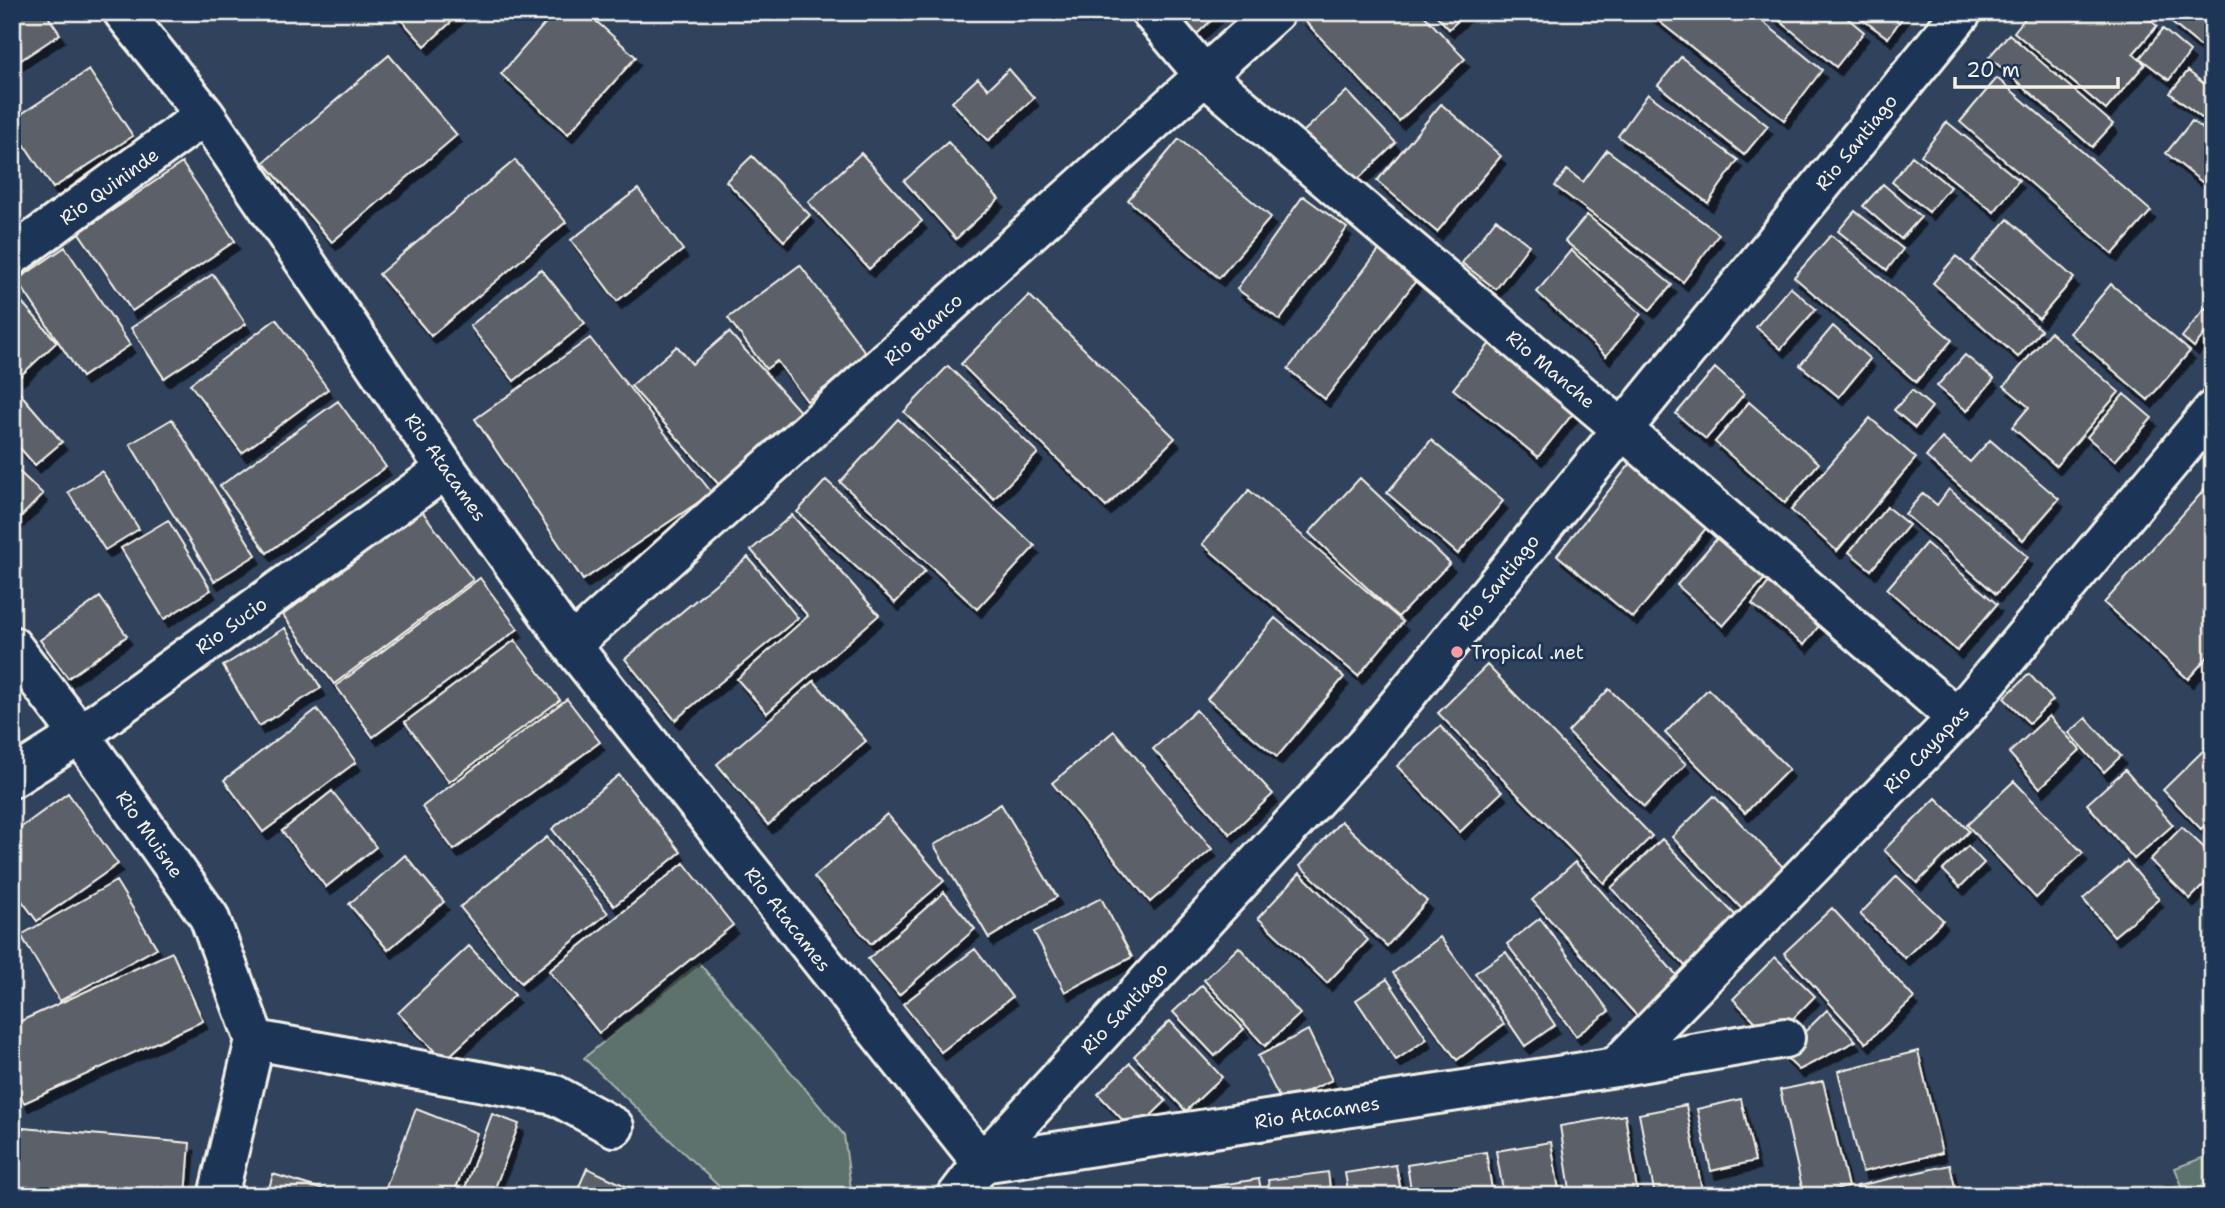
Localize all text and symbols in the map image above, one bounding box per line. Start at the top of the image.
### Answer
scale bar [1955,46,2118,90]
text: 20 m [1966,56,2020,84]
street label: Rio Santiago [1810,89,1903,196]
street label: Rio Quininde [55,142,164,231]
street label: Rio Blanco [879,287,968,371]
street label: Rio Manche [1501,325,1601,414]
street label: Rio Atacames [399,408,492,526]
street label: Rio Santiago [1452,529,1545,636]
street label: Rio Sucio [190,591,272,660]
place label: Tropical .net [1471,640,1584,665]
marker: Tropical .net [1449,644,1465,660]
street label: Rio Cayapas [1878,700,1975,799]
street label: Rio Muisne [110,786,189,883]
street label: Rio Atacames [739,862,836,977]
street label: Rio Santiago [1075,957,1173,1060]
street label: Rio Atacames [1253,1090,1382,1135]

